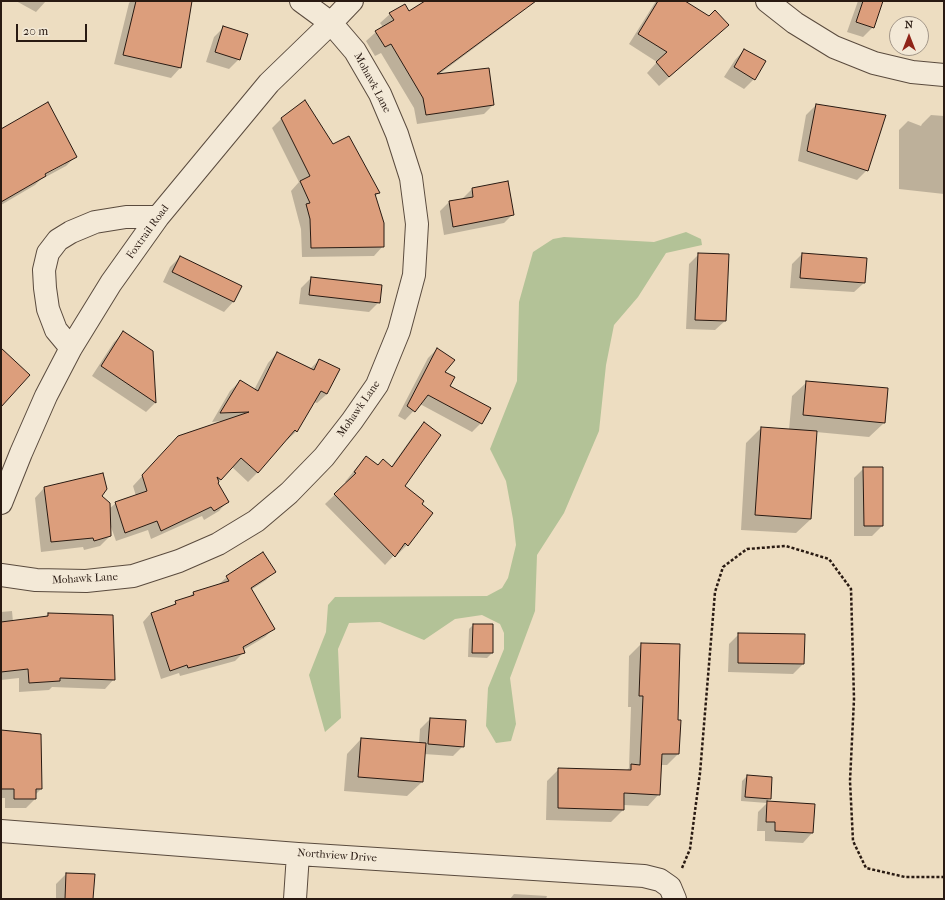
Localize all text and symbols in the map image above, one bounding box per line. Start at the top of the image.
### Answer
scale bar [18,16,89,42]
north arrow [889,16,929,56]
text: N [905,18,913,31]
text: 20 m [23,24,48,38]
street label: Mohawk Lane [351,51,393,115]
street label: Foxtrail Road [124,202,172,262]
street label: Mohawk Lane [335,378,383,440]
street label: Mohawk Lane [52,571,118,587]
street label: Northview Drive [297,847,377,865]

